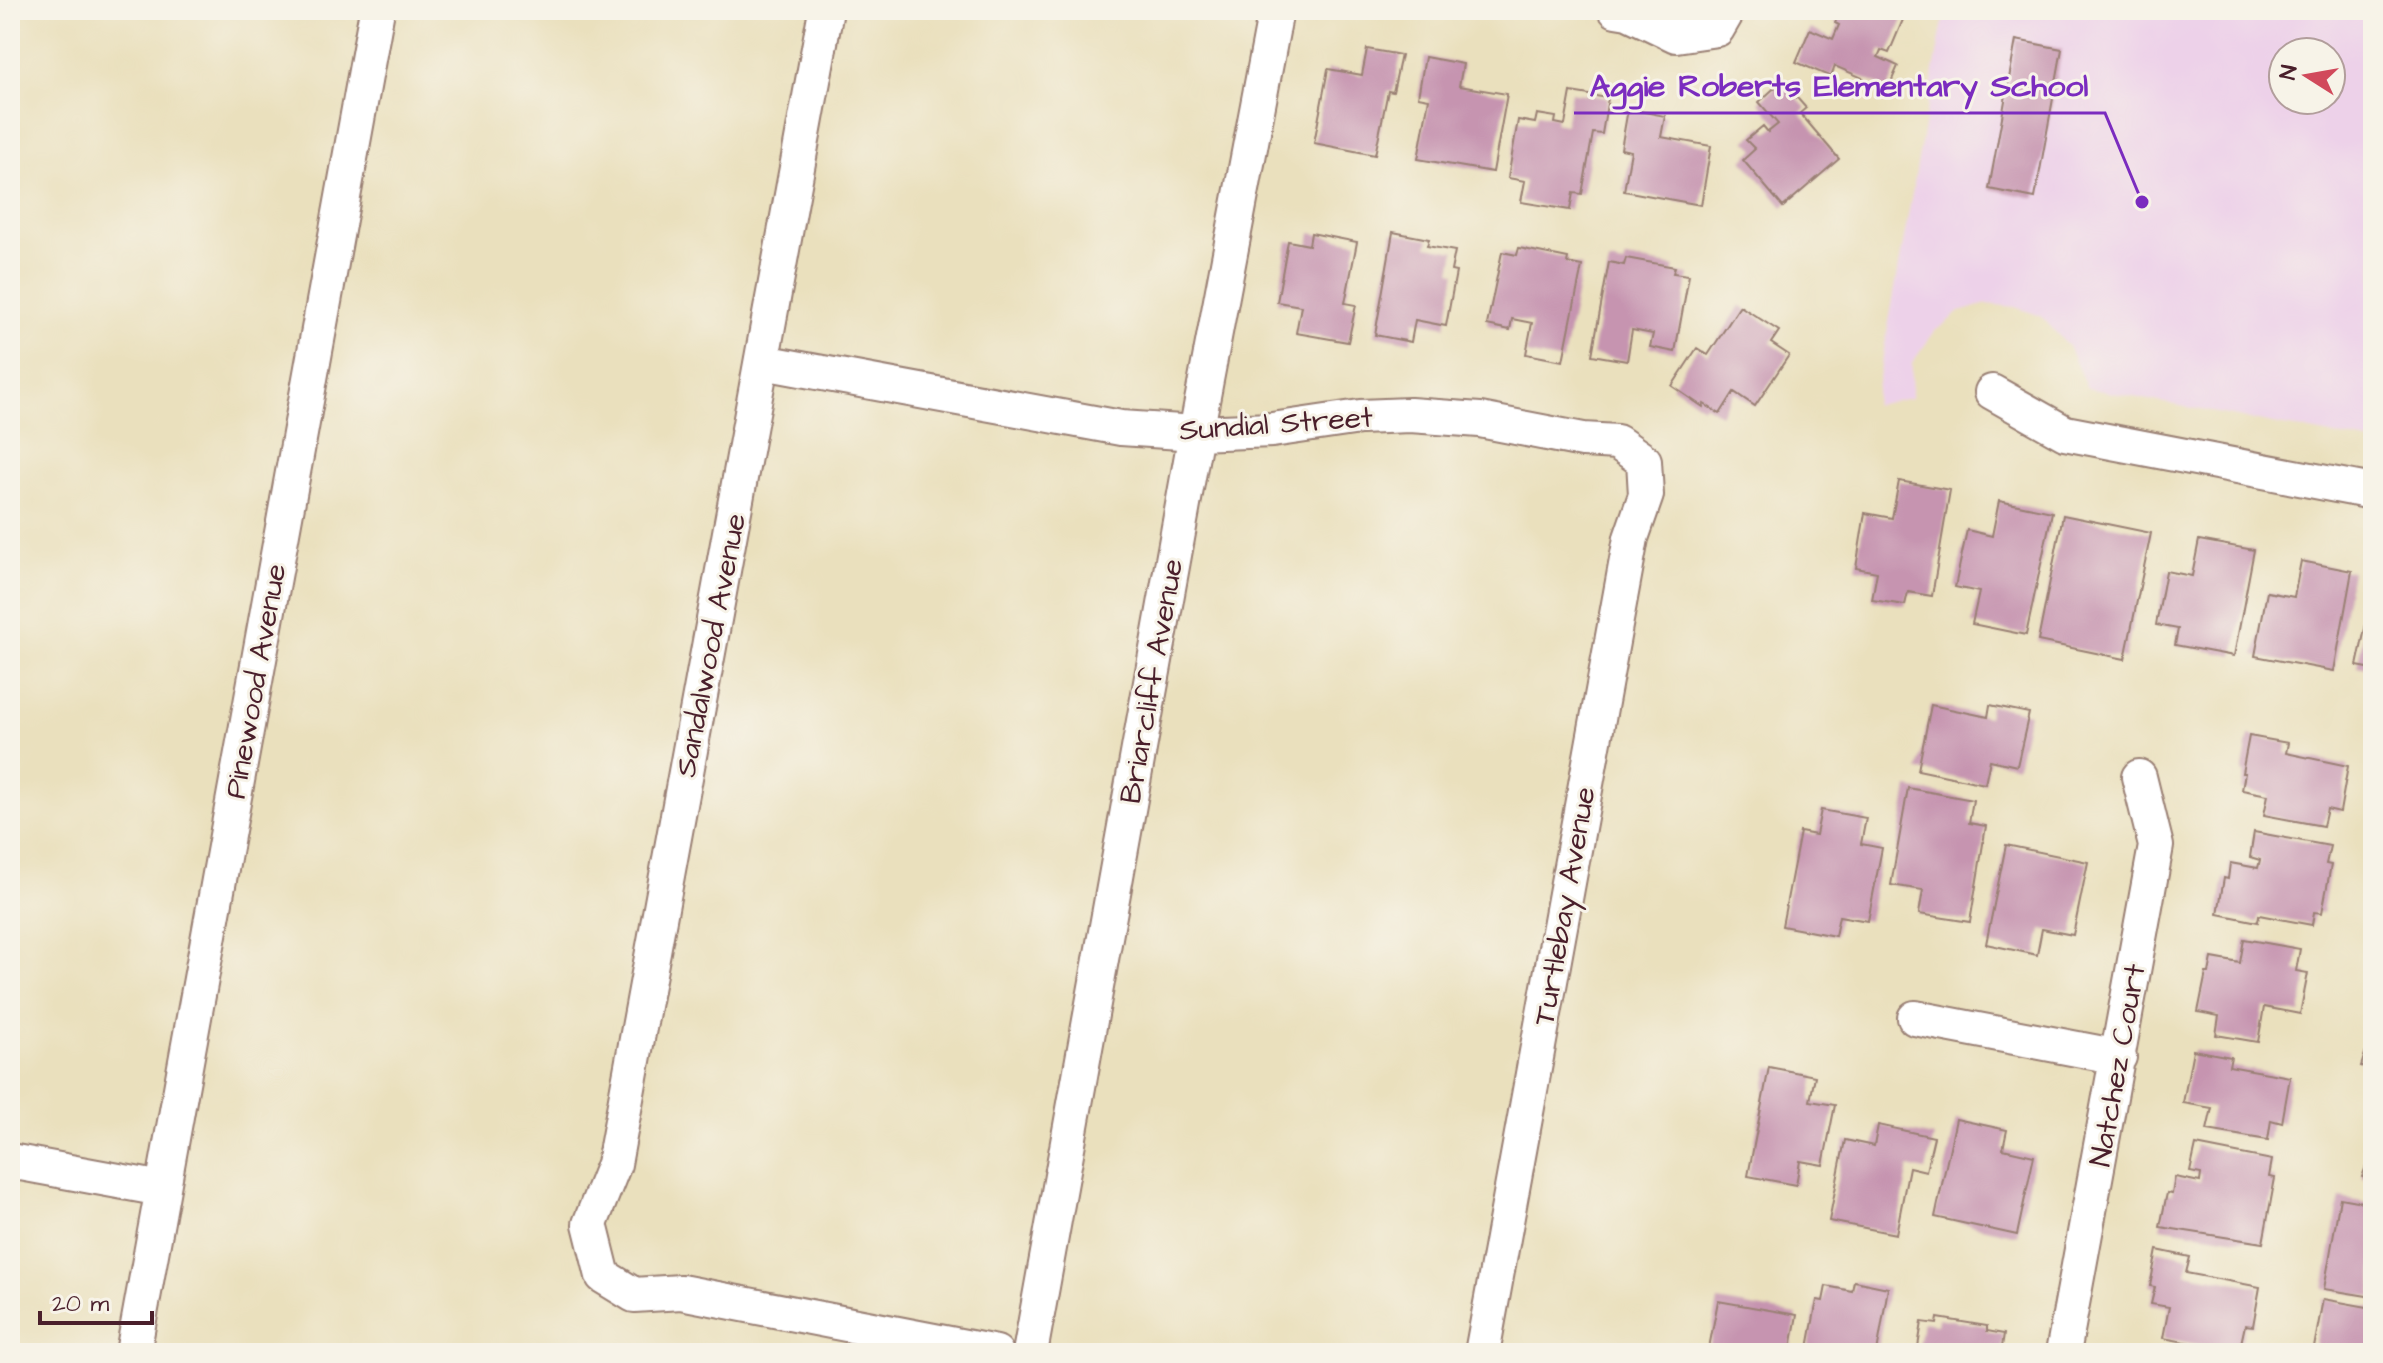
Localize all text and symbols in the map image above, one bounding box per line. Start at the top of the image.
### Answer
north arrow [2267,36,2347,116]
callout: Aggie Roberts Elementary School [1574,57,2105,113]
text: N [2272,63,2305,82]
text: Aggie Roberts Elementary School [1590,64,2088,110]
street label: Sundial Street [1178,396,1374,452]
street label: Sandalwood Avenue [665,510,757,781]
street label: Briarcliff Avenue [1110,556,1194,807]
street label: Pinewood Avenue [215,560,297,802]
street label: Turtlebay Avenue [1523,784,1608,1029]
street label: Natchez Court [2079,960,2156,1170]
scale bar [40,1275,152,1325]
text: 20 m [52,1287,109,1321]

